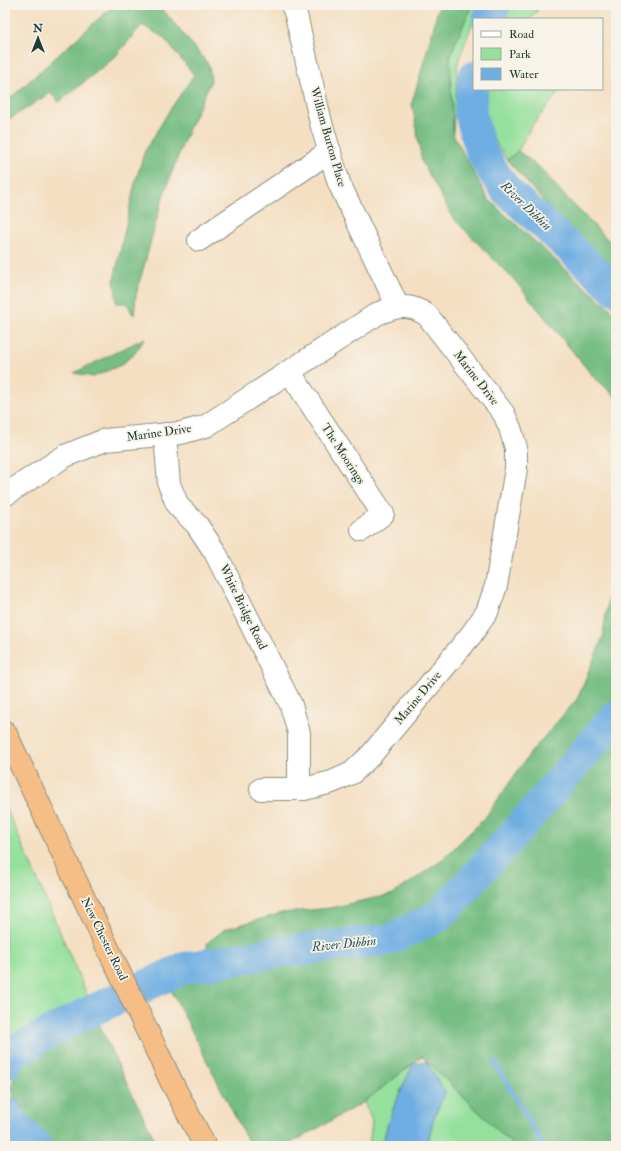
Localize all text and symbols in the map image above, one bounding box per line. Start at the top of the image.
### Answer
north arrow [18,18,58,58]
legend [473,18,603,90]
text: N [32,22,44,35]
text: Road [509,27,534,42]
text: Park [509,47,531,62]
text: Water [508,67,539,82]
street label: William Burton Place [306,84,349,189]
water label: River Dibbin [496,177,555,234]
street label: Marine Drive [450,348,502,408]
street label: Marine Drive [126,421,192,445]
street label: The Moorings [318,421,368,487]
street label: White Bridge Road [215,561,270,652]
street label: Marine Drive [391,668,445,728]
street label: New Chester Road [77,895,131,983]
water label: River Dibbin [310,933,377,955]

